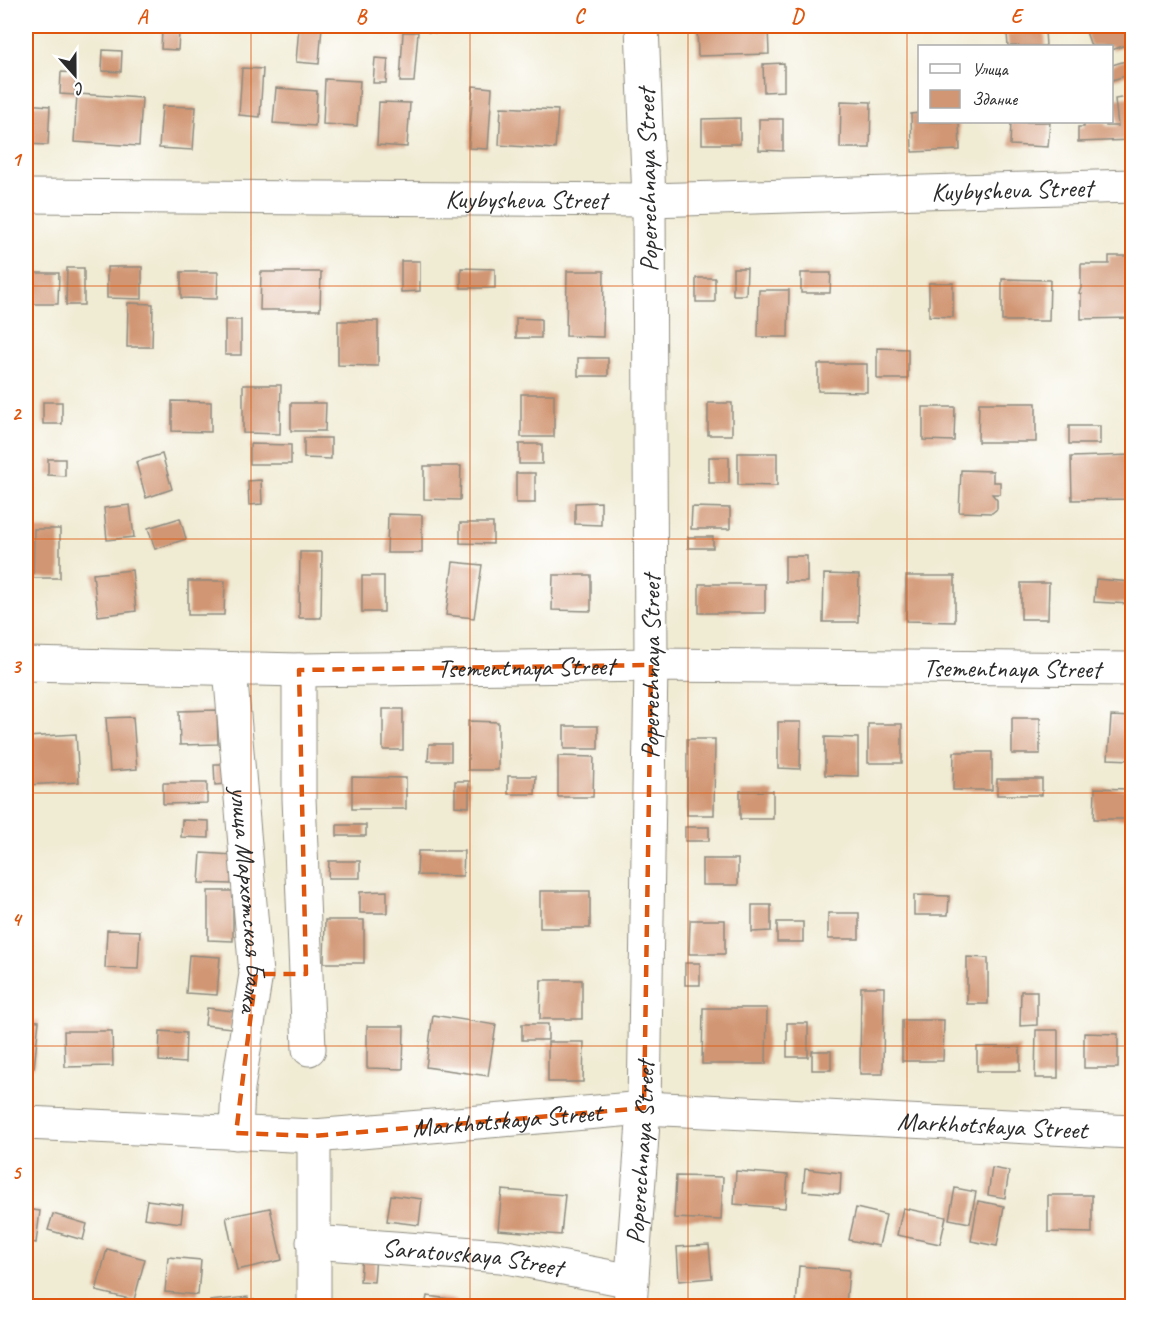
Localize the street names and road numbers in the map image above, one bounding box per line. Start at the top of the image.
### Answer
street label: Poperechnaya Street [629,85,666,272]
street label: Kuybysheva Street [931,171,1096,209]
street label: Kuybysheva Street [445,183,610,217]
street label: Poperechnaya Street [634,571,668,759]
street label: Tsementnaya Street [437,649,618,685]
street label: Tsementnaya Street [923,651,1104,686]
street label: улица Мархотская Балка [223,783,272,1018]
street label: Poperechnaya Street [618,1057,662,1245]
street label: Markhotskaya Street [411,1095,606,1145]
street label: Markhotskaya Street [896,1104,1090,1147]
street label: Saratovskaya Street [381,1231,569,1285]

